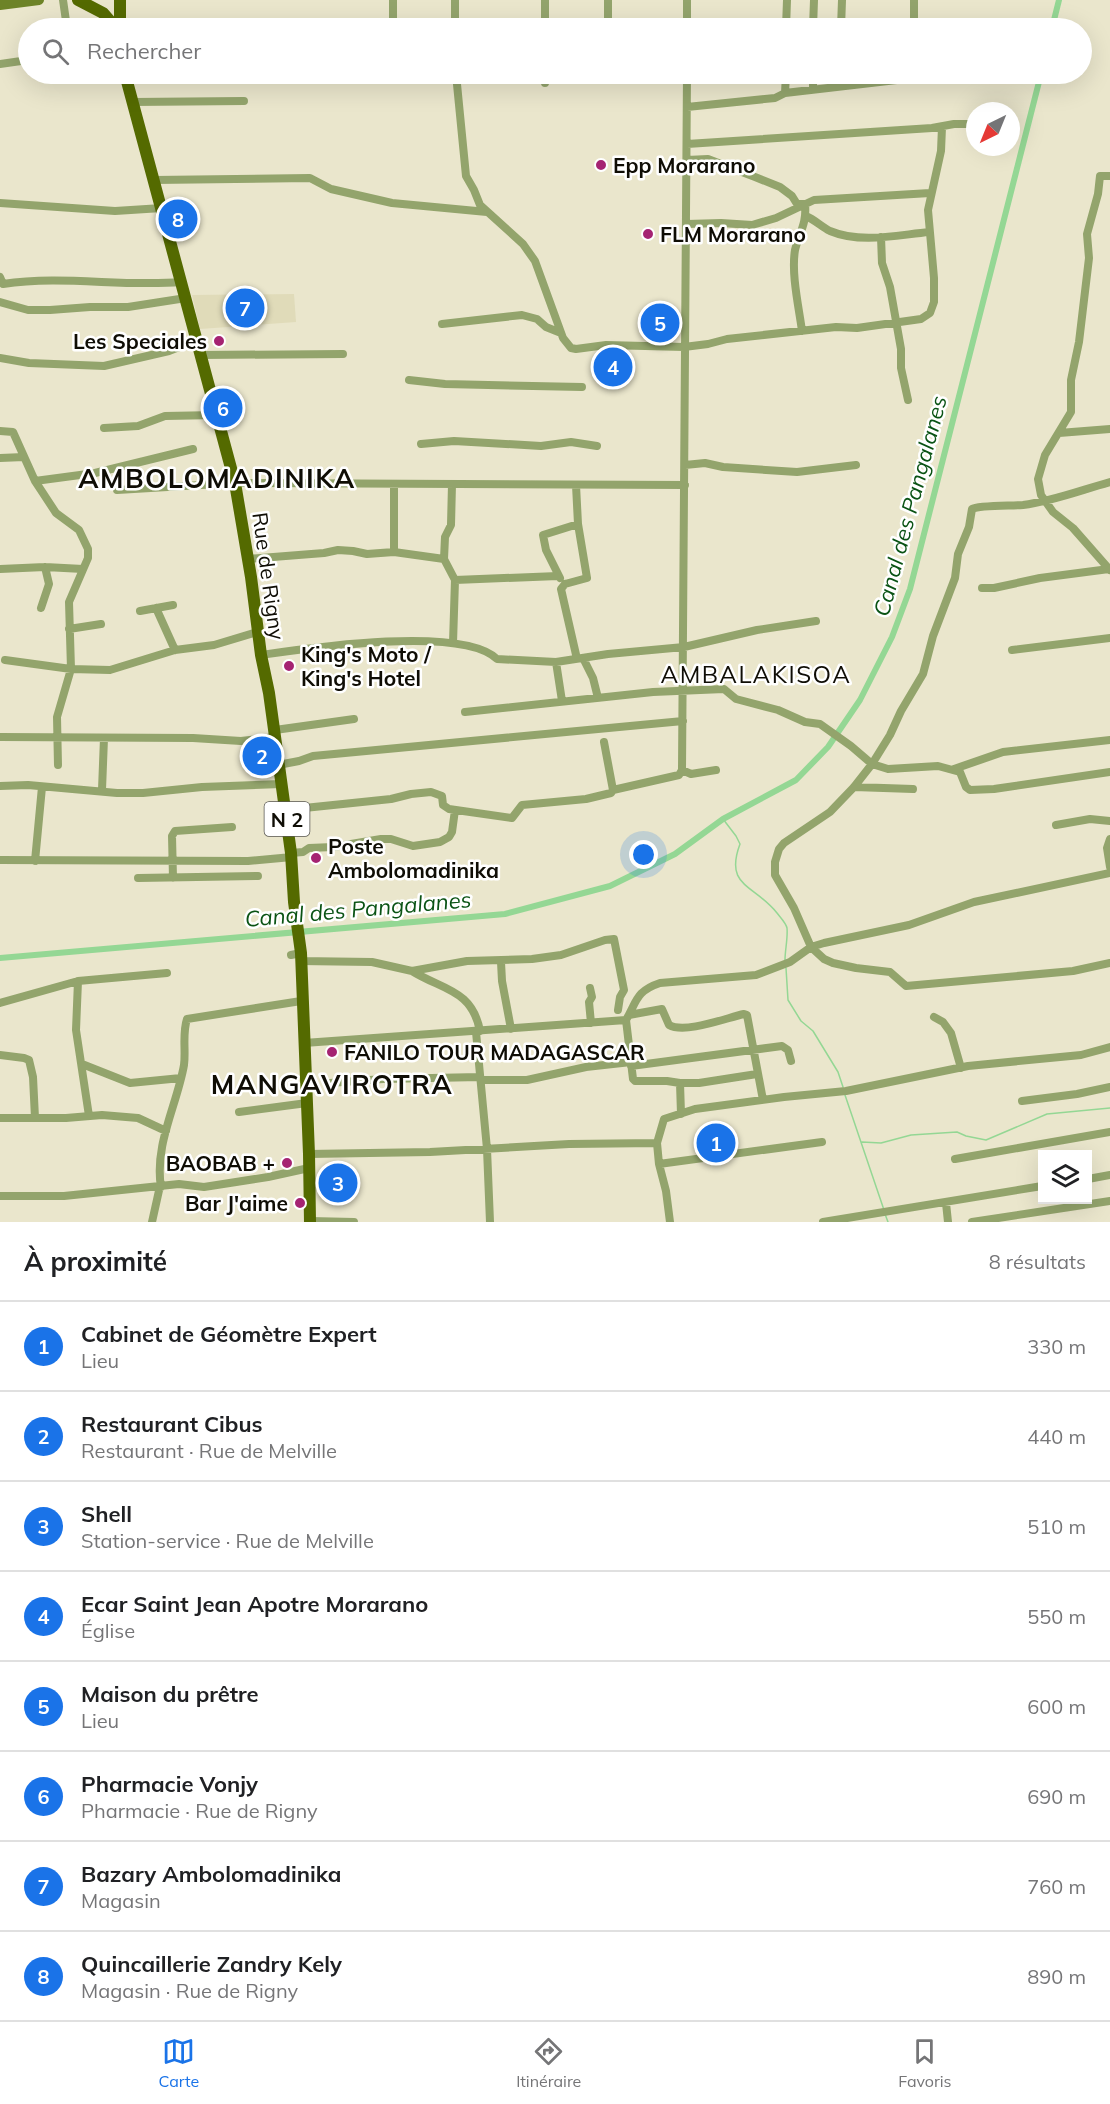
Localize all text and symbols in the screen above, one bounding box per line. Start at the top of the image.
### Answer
search box [18,18,1092,84]
icon: search [39,35,72,68]
text: Rechercher [87,37,201,65]
north arrow [966,102,1020,156]
place label: Epp Morarano [613,152,755,178]
marker: Epp Morarano [594,158,608,172]
pin: 8 [158,196,198,242]
place label: FLM Morarano [660,221,806,247]
marker: FLM Morarano [641,227,655,241]
pin: 7 [226,286,264,330]
pin: 5 [640,300,680,346]
place label: Les Speciales [73,328,207,354]
marker: Les Speciales [212,334,226,348]
pin: 4 [594,344,632,389]
pin: 6 [204,386,242,430]
water label: Canal des Pangalanes [867,392,953,619]
district label: AMBOLOMADINIKA [78,461,356,495]
street label: Rue de Rigny [247,511,291,641]
place label: King's Moto / King's Hotel [301,641,432,691]
marker: King's Moto / King's Hotel [282,659,296,673]
district label: AMBALAKISOA [661,659,852,689]
pin: 2 [242,734,282,778]
road number: N 2 [264,802,310,836]
place label: Poste Ambolomadinika [328,833,499,883]
your location [629,840,658,869]
marker: Poste Ambolomadinika [309,851,323,865]
water label: Canal des Pangalanes [244,885,473,933]
place label: FANILO TOUR MADAGASCAR [344,1039,645,1065]
marker: FANILO TOUR MADAGASCAR [325,1045,339,1059]
district label: MANGAVIROTRA [211,1067,453,1101]
pin: 1 [696,1120,736,1166]
place label: BAOBAB + [166,1150,275,1176]
map controls [1038,1150,1092,1204]
button: layers [1038,1150,1092,1204]
marker: BAOBAB + [280,1156,294,1170]
pin: 3 [318,1160,358,1206]
place label: Bar J'aime [185,1190,288,1216]
marker: Bar J'aime [293,1196,307,1210]
text: À proximité [24,1245,167,1278]
text: 8 résultats [989,1249,1086,1274]
text: Cabinet de Géomètre Expert [81,1320,377,1348]
text: 1 [38,1334,50,1359]
text: 330 m [1027,1334,1086,1359]
text: Lieu [81,1348,119,1373]
text: Restaurant Cibus [81,1410,263,1438]
text: 2 [38,1424,50,1449]
text: 440 m [1027,1424,1086,1449]
text: Restaurant · Rue de Melville [81,1438,337,1463]
text: Shell [81,1500,132,1528]
text: 3 [38,1514,50,1539]
text: 510 m [1027,1514,1086,1539]
text: Station-service · Rue de Melville [81,1528,374,1553]
text: Ecar Saint Jean Apotre Morarano [81,1590,428,1618]
text: 4 [38,1604,50,1629]
text: 550 m [1027,1604,1086,1629]
text: Église [81,1618,135,1643]
text: Maison du prêtre [81,1680,259,1708]
text: 5 [38,1694,50,1719]
text: 600 m [1027,1694,1086,1719]
text: Lieu [81,1708,119,1733]
text: Pharmacie Vonjy [81,1770,258,1798]
text: 6 [38,1784,50,1809]
text: 690 m [1027,1784,1086,1809]
text: Pharmacie · Rue de Rigny [81,1798,318,1823]
text: Bazary Ambolomadinika [81,1860,341,1888]
text: 7 [38,1874,50,1899]
text: 760 m [1027,1874,1086,1899]
text: Magasin [81,1888,161,1913]
text: Quincaillerie Zandry Kely [81,1950,342,1978]
text: 8 [38,1964,50,1989]
text: 890 m [1027,1964,1086,1989]
text: Magasin · Rue de Rigny [81,1978,298,2003]
tab: Carte [158,2035,199,2091]
tab: Itinéraire [516,2035,581,2091]
tab: Favoris [898,2035,952,2091]

